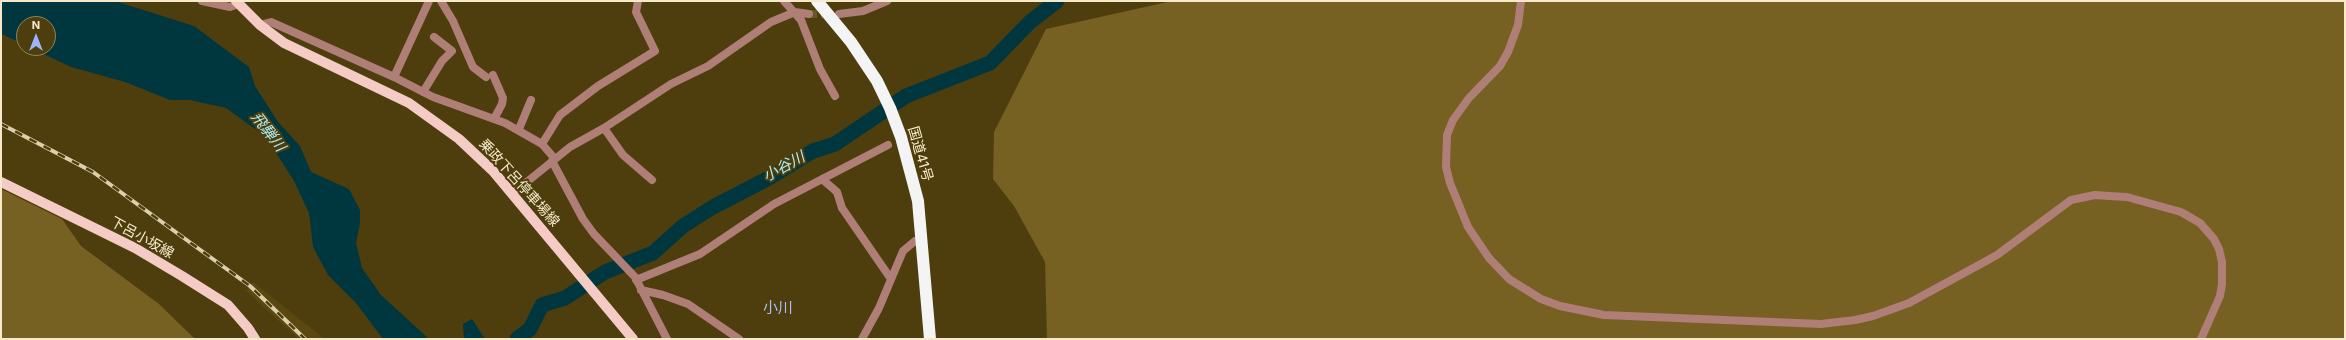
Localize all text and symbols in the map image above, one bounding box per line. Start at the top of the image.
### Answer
north arrow [16,16,56,56]
text: N [32,18,40,32]
water label: 飛騨川 [247,109,289,155]
street label: 国道41号 [904,125,936,183]
street label: 乗政下呂停車場線 [475,136,563,230]
water label: 小谷川 [760,148,808,186]
street label: 下呂小坂線 [107,214,177,262]
district label: 小川 [763,299,793,317]

